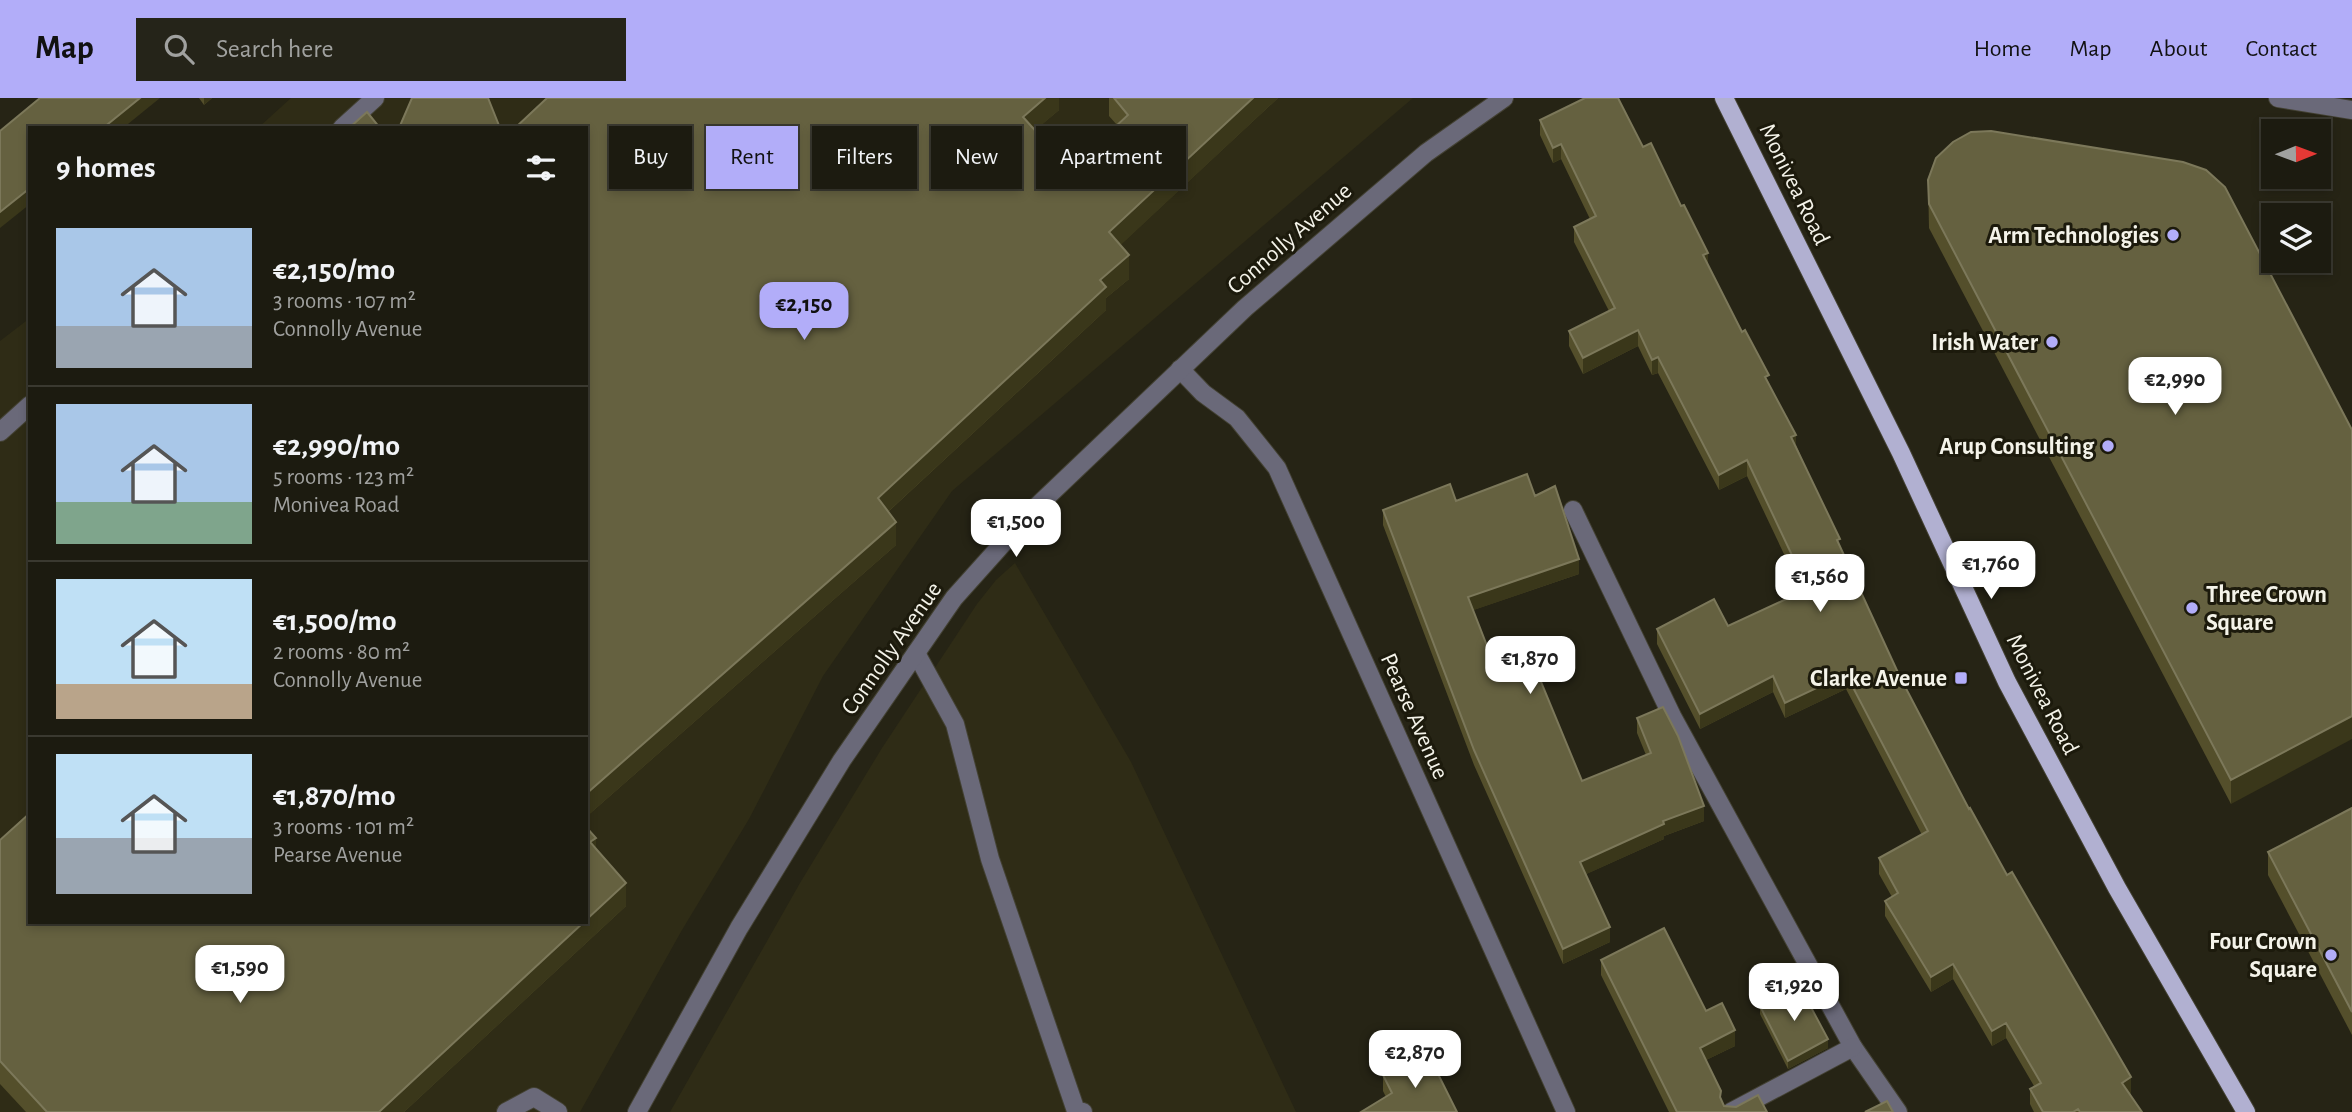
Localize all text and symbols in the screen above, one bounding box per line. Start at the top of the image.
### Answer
search box [136,18,626,81]
icon: search [160,30,198,68]
text: Map [35,32,94,65]
text: Search here [216,36,334,62]
text: Home [1974,37,2032,61]
text: Map [2070,37,2112,61]
text: About [2150,37,2207,61]
text: Contact [2245,37,2317,61]
north arrow [2261,119,2331,189]
map controls [2261,119,2331,273]
street label: Monivea Road [1754,120,1834,249]
chip: Buy [609,126,692,189]
chip: Rent [706,126,798,189]
chip: Filters [812,126,917,189]
chip: New [931,126,1022,189]
chip: Apartment [1036,126,1186,189]
icon: filters [522,149,560,187]
text: 9 homes [56,153,156,183]
street label: Connolly Avenue [1223,179,1356,299]
button: layers [2261,203,2331,273]
place label: Arm Technologies [1988,224,2159,248]
marker: Arm Technologies [2165,227,2181,243]
text: €2,150/mo [273,255,395,285]
icon: home [112,256,196,340]
pin: €2,150 [747,282,861,342]
text: 3 rooms · 107 m² [273,290,416,313]
text: €2,150 [775,293,833,316]
text: Connolly Avenue [273,318,422,341]
place label: Irish Water [1931,331,2039,355]
marker: Irish Water [2044,334,2060,350]
pin: €2,990 [2118,358,2232,417]
text: €2,990 [2144,368,2206,391]
text: €2,990/mo [273,431,400,461]
icon: home [112,432,196,516]
place label: Arup Consulting [1939,435,2095,459]
marker: Arup Consulting [2100,438,2116,454]
text: 5 rooms · 123 m² [273,466,414,489]
text: Monivea Road [273,494,399,517]
pin: €1,500 [959,500,1073,559]
text: €1,500 [987,510,1045,533]
pin: €1,760 [1934,542,2048,601]
text: €1,760 [1962,552,2020,575]
pin: €1,560 [1763,554,1877,614]
text: €1,560 [1791,565,1849,588]
street label: Connolly Avenue [837,578,946,719]
place label: Three Crown Square [2206,583,2327,635]
marker: Three Crown Square [2184,600,2200,616]
text: €1,500/mo [273,606,396,636]
icon: home [112,607,196,691]
street label: Monivea Road [2001,630,2083,759]
pin: €1,870 [1473,636,1587,696]
text: 2 rooms · 80 m² [273,641,410,664]
text: €1,870 [1501,647,1559,670]
street label: Pearse Avenue [1376,650,1453,783]
place label: Clarke Avenue [1810,667,1947,691]
text: Connolly Avenue [273,669,422,692]
marker: Clarke Avenue [1953,670,1969,686]
text: €1,870/mo [273,781,396,811]
icon: home [112,782,196,866]
text: 3 rooms · 101 m² [273,816,414,839]
text: Pearse Avenue [273,844,402,867]
place label: Four Crown Square [2209,930,2317,982]
pin: €1,590 [183,946,297,1005]
marker: Four Crown Square [2323,947,2339,963]
text: €1,590 [211,956,269,979]
pin: €1,920 [1737,964,1851,1023]
text: €1,920 [1765,974,1823,997]
pin: €2,870 [1358,1030,1472,1090]
text: €2,870 [1385,1041,1445,1064]

